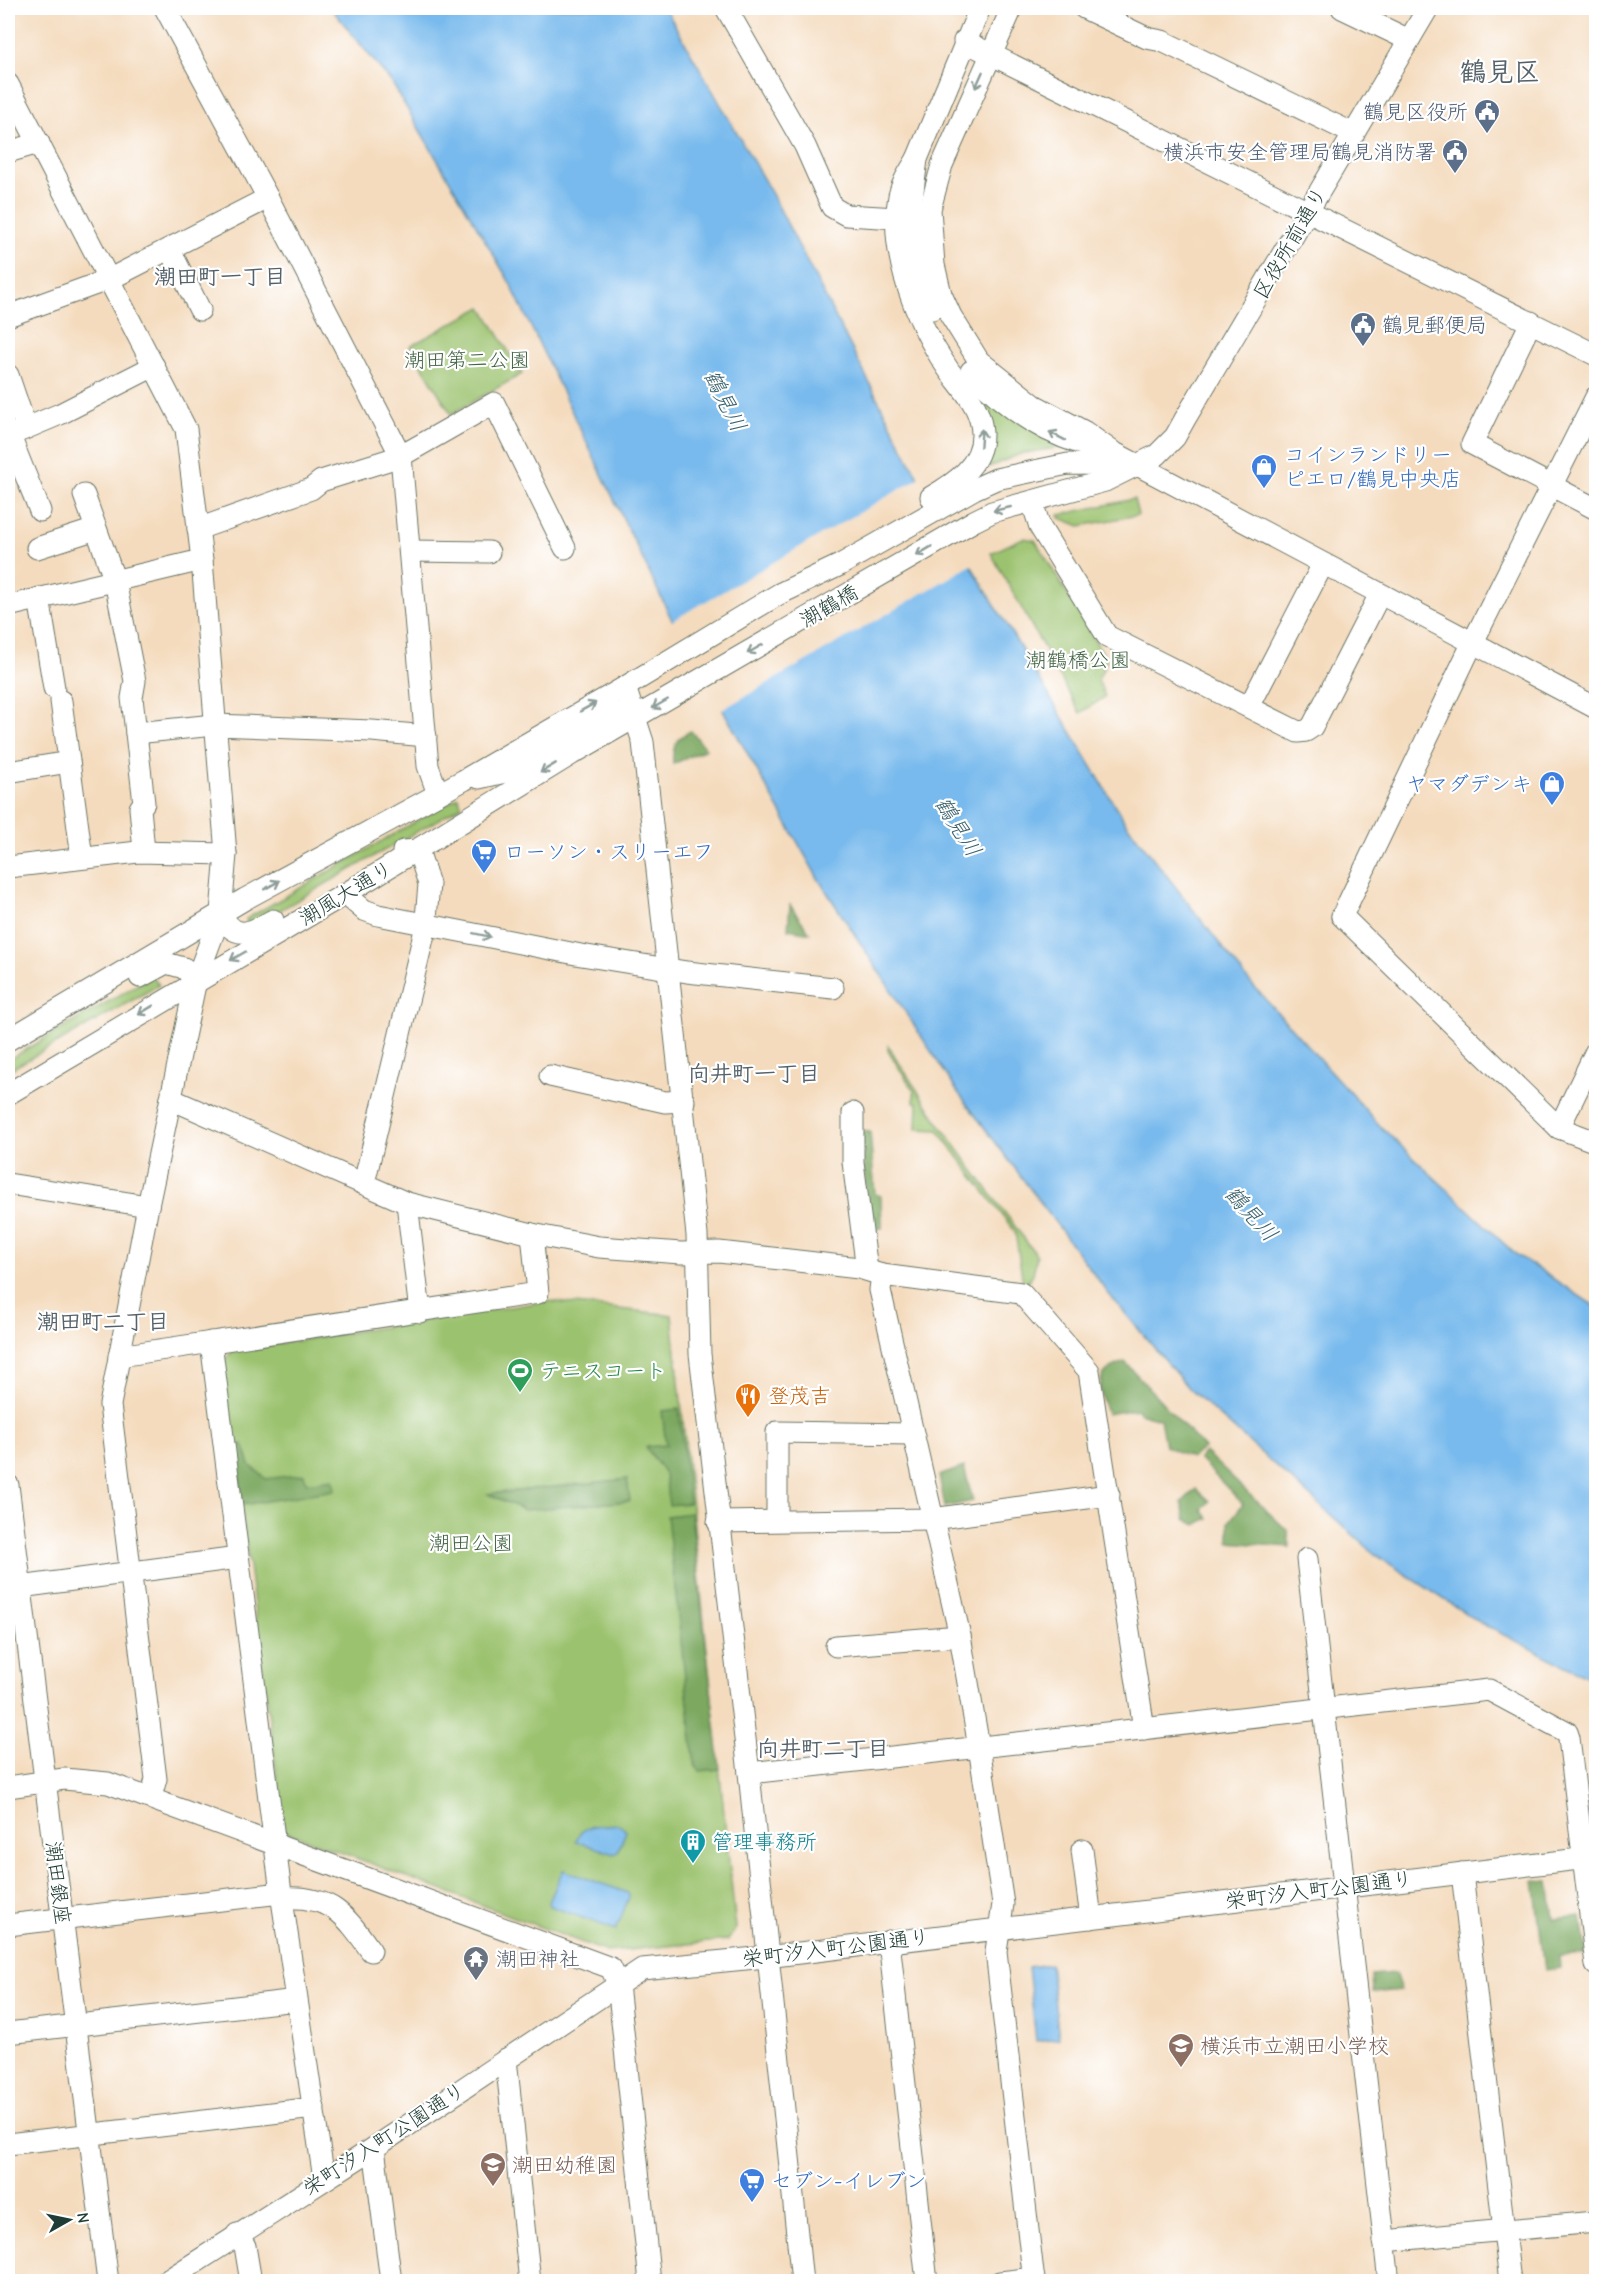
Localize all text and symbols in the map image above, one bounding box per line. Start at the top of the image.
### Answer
district label: 鶴見区 [1460,57,1541,88]
one-way arrow [973,70,984,88]
public building icon: 鶴見区役所 [1472,97,1502,135]
place label: 鶴見区役所 [1363,100,1468,124]
public building icon: 横浜市安全管理局鶴見消防署 [1440,137,1470,175]
place label: 横浜市安全管理局鶴見消防署 [1163,140,1436,164]
street label: 区役所前通り [1248,182,1332,304]
district label: 潮田町一丁目 [154,264,286,290]
public building icon: 鶴見郵便局 [1348,310,1378,348]
place label: 鶴見郵便局 [1382,313,1487,337]
park label: 潮田第二公園 [404,348,530,372]
water label: 鶴見川 [698,366,752,436]
one-way arrow [975,428,986,448]
one-way arrow [1048,429,1066,441]
place label: コインランドリー ピエロ/鶴見中央店 [1284,443,1461,491]
shop icon: コインランドリー ピエロ/鶴見中央店 [1249,452,1279,490]
one-way arrow [993,504,1012,516]
one-way arrow [916,546,933,558]
street label: 潮鶴橋 [796,580,862,632]
one-way arrow [747,643,764,655]
park label: 潮鶴橋公園 [1026,648,1131,672]
one-way arrow [652,698,669,710]
one-way arrow [579,701,597,712]
one-way arrow [540,763,557,775]
shop icon: ヤマダデンキ [1537,769,1567,807]
place label: ヤマダデンキ [1406,772,1532,796]
water label: 鶴見川 [929,792,987,862]
supermarket icon: ローソン・スリーエフ [469,837,499,875]
place label: ローソン・スリーエフ [504,840,714,864]
street label: 潮風大通り [295,856,397,930]
one-way arrow [263,879,280,891]
one-way arrow [472,929,491,941]
one-way arrow [230,950,247,962]
one-way arrow [138,1005,155,1017]
district label: 向井町一丁目 [688,1061,820,1087]
water label: 鶴見川 [1219,1181,1283,1247]
district label: 潮田町二丁目 [37,1309,169,1335]
sports icon: テニスコート [505,1356,535,1394]
place label: テニスコート [540,1359,666,1383]
restaurant icon: 登茂吉 [733,1381,763,1419]
place label: 登茂吉 [768,1384,831,1408]
park label: 潮田公園 [429,1531,513,1555]
district label: 向井町二丁目 [757,1736,889,1762]
building icon: 管理事務所 [678,1827,708,1865]
place label: 管理事務所 [712,1830,817,1854]
street label: 潮田銀座 [41,1840,75,1926]
street label: 栄町汐入町公園通り [1224,1867,1414,1913]
street label: 栄町汐入町公園通り [741,1925,931,1971]
temple icon: 潮田神社 [461,1944,491,1982]
place label: 潮田神社 [496,1947,580,1971]
school or university icon: 横浜市立潮田小学校 [1166,2031,1196,2069]
place label: 横浜市立潮田小学校 [1200,2034,1389,2058]
street label: 栄町汐入町公園通り [298,2077,470,2201]
school or university icon: 潮田幼稚園 [478,2150,508,2188]
place label: 潮田幼稚園 [512,2153,617,2177]
supermarket icon: セブン-イレブン [737,2166,767,2204]
place label: セブン-イレブン [771,2169,926,2193]
north arrow [39,2190,99,2250]
text: N [73,2211,93,2224]

